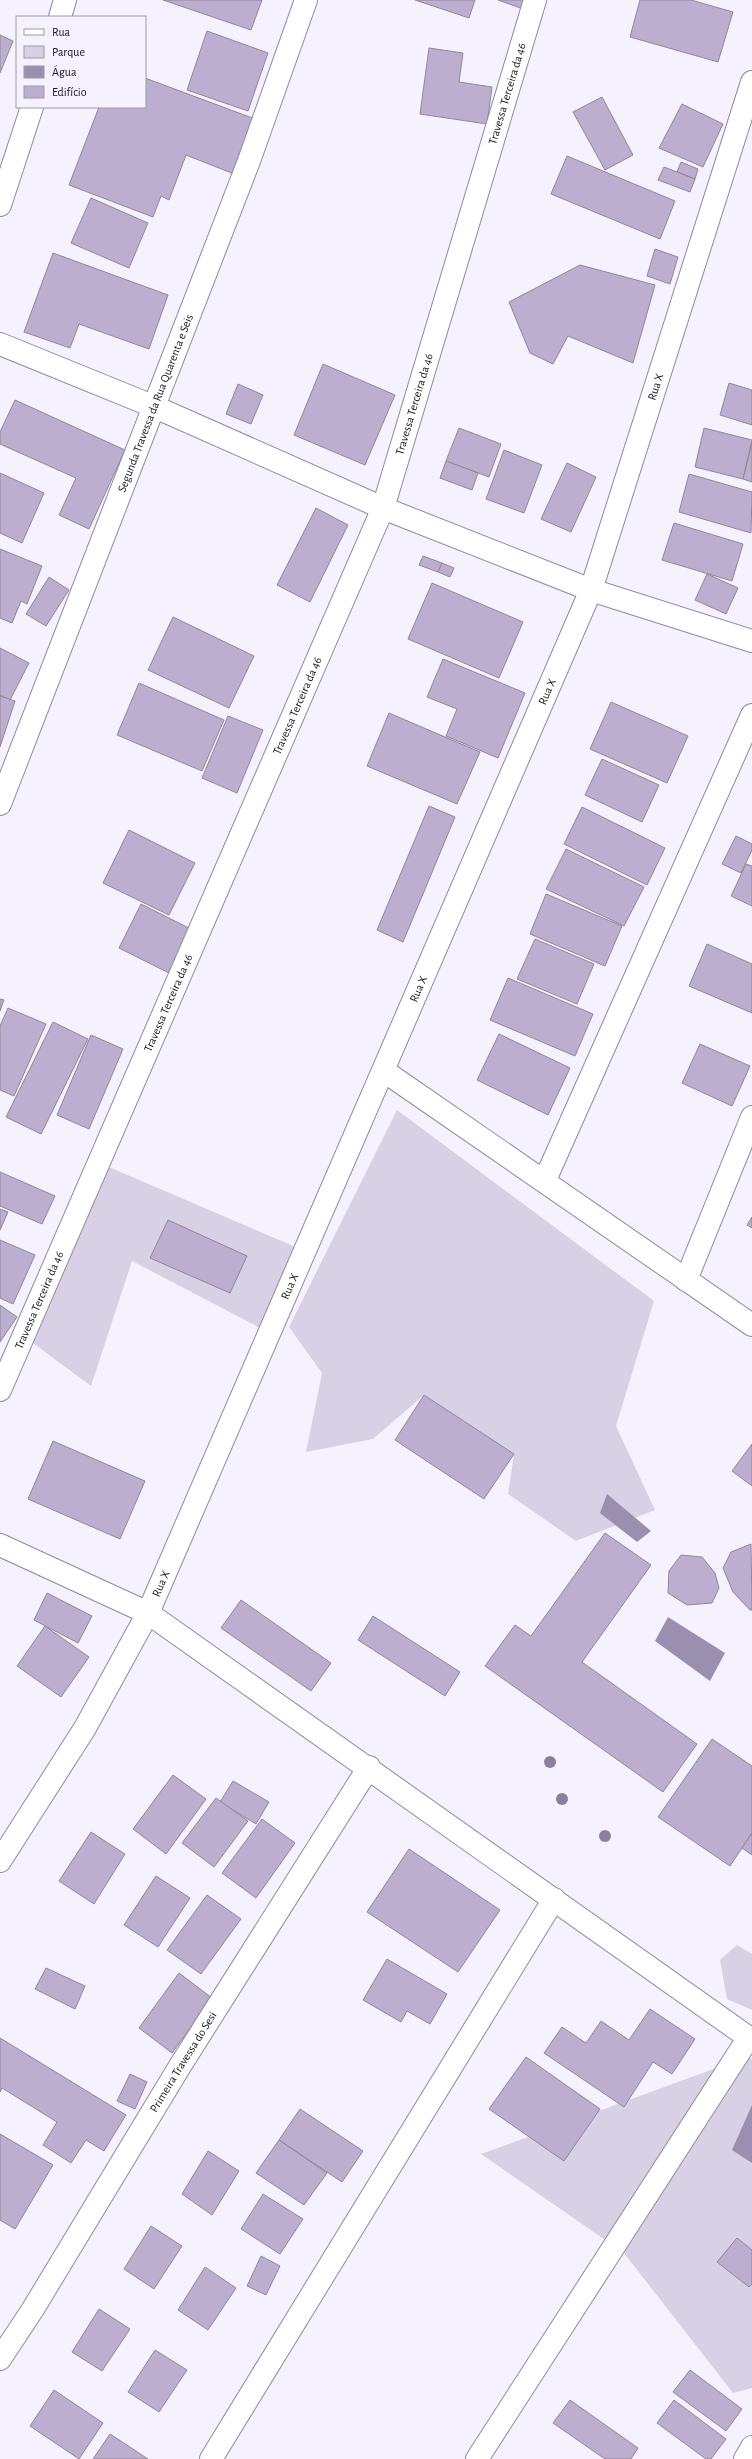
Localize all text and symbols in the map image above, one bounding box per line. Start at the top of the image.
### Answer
legend [16,16,146,108]
text: Rua [52,26,71,38]
street label: Travessa Terceira da 46 [486,41,528,146]
text: Parque [52,46,85,58]
text: Água [52,65,77,78]
text: Edifício [52,86,87,98]
street label: Segunda Travessa da Rua Quarenta e Seis [115,312,195,494]
street label: Travessa Terceira da 46 [393,352,435,456]
street label: Rua X [646,372,665,402]
street label: Travessa Terceira da 46 [271,655,324,756]
street label: Rua X [536,677,558,707]
street label: Travessa Terceira da 46 [142,952,195,1054]
street label: Rua X [407,974,429,1004]
street label: Travessa Terceira da 46 [13,1249,66,1351]
street label: Rua X [279,1271,300,1301]
street label: Rua X [150,1569,172,1598]
street label: Primeira Travessa do Sesi [148,2010,219,2114]

